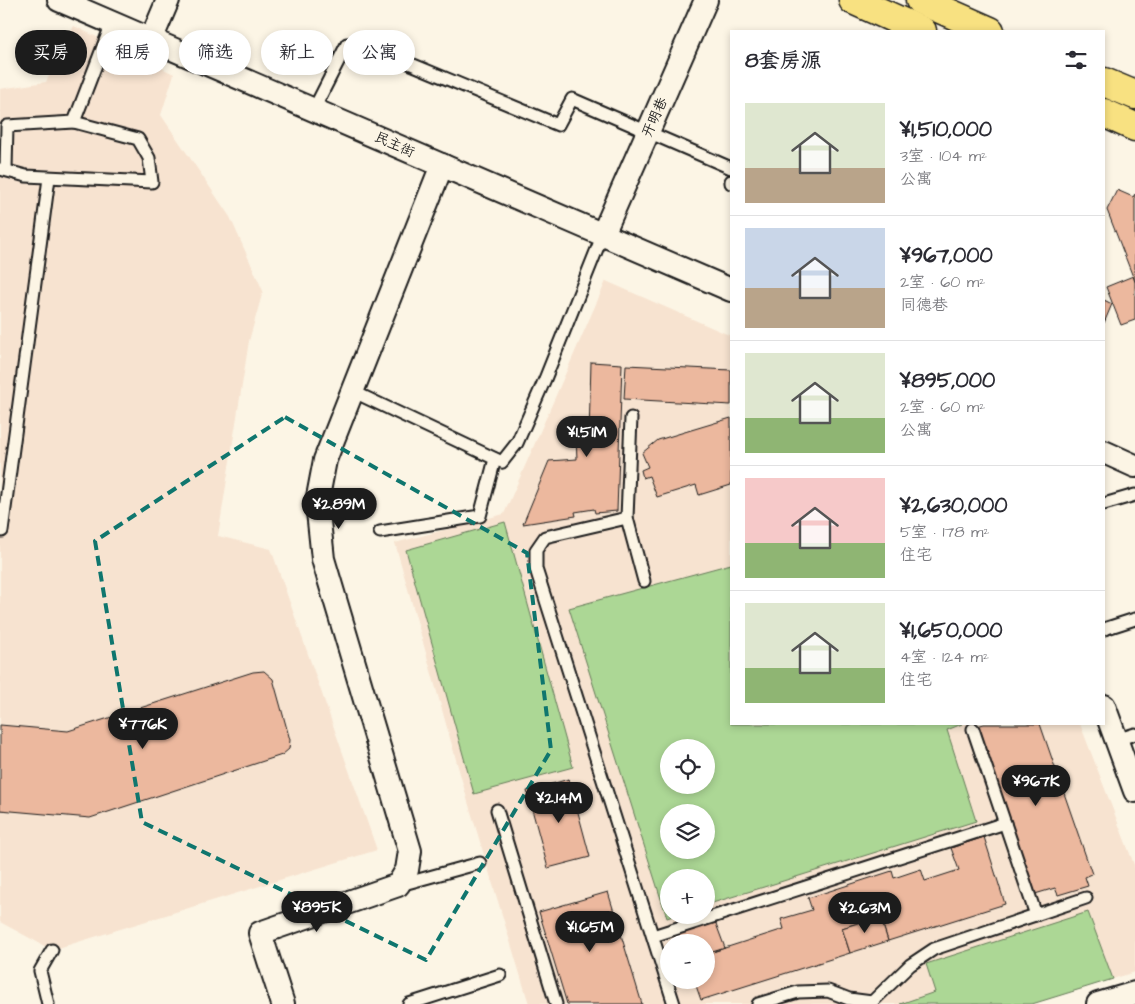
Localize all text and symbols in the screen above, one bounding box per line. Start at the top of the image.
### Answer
chip: 买房 [15,30,87,75]
chip: 租房 [97,30,169,75]
chip: 筛选 [179,30,251,75]
chip: 新上 [261,30,333,75]
chip: 公寓 [343,30,415,75]
text: 8套房源 [745,46,822,75]
icon: filters [1062,46,1090,74]
street label: 开明巷 [637,93,673,141]
text: ¥1,510,000 [900,115,992,144]
icon: home [785,123,845,183]
street label: 民主街 [371,127,418,163]
text: 3室 · 104 m² [900,145,987,167]
text: 公寓 [900,168,932,190]
text: ¥967,000 [900,241,993,270]
icon: home [785,248,845,308]
text: 2室 · 60 m² [900,271,985,293]
text: 同德巷 [900,294,948,316]
text: ¥895,000 [900,366,995,395]
icon: home [785,373,845,433]
text: 2室 · 60 m² [900,396,985,418]
pin: ¥1.51M [546,416,628,458]
text: 公寓 [900,419,932,441]
text: ¥1.51M [567,421,607,443]
pin: ¥2.89M [298,488,380,530]
text: ¥2,630,000 [900,491,1008,520]
text: ¥2.89M [313,493,365,515]
icon: home [785,498,845,558]
text: 5室 · 178 m² [900,521,990,543]
text: 住宅 [900,544,932,566]
text: ¥1,650,000 [900,616,1002,645]
icon: home [785,623,845,683]
text: 4室 · 124 m² [900,646,989,668]
text: 住宅 [900,669,932,691]
pin: ¥776K [108,708,178,750]
text: ¥776K [119,713,167,735]
map controls [660,739,715,989]
button: locate [660,739,715,794]
pin: ¥967K [1001,764,1071,807]
text: ¥967K [1012,770,1060,792]
pin: ¥2.14M [518,782,600,824]
text: ¥2.14M [536,787,582,809]
button: layers [660,804,715,859]
button: + [660,869,715,924]
pin: ¥895K [282,890,352,933]
pin: ¥2.63M [824,892,906,934]
text: ¥895K [292,896,342,918]
text: ¥2.63M [839,897,891,919]
pin: ¥1.65M [549,910,631,953]
text: ¥1.65M [566,916,614,938]
button: − [660,934,715,989]

